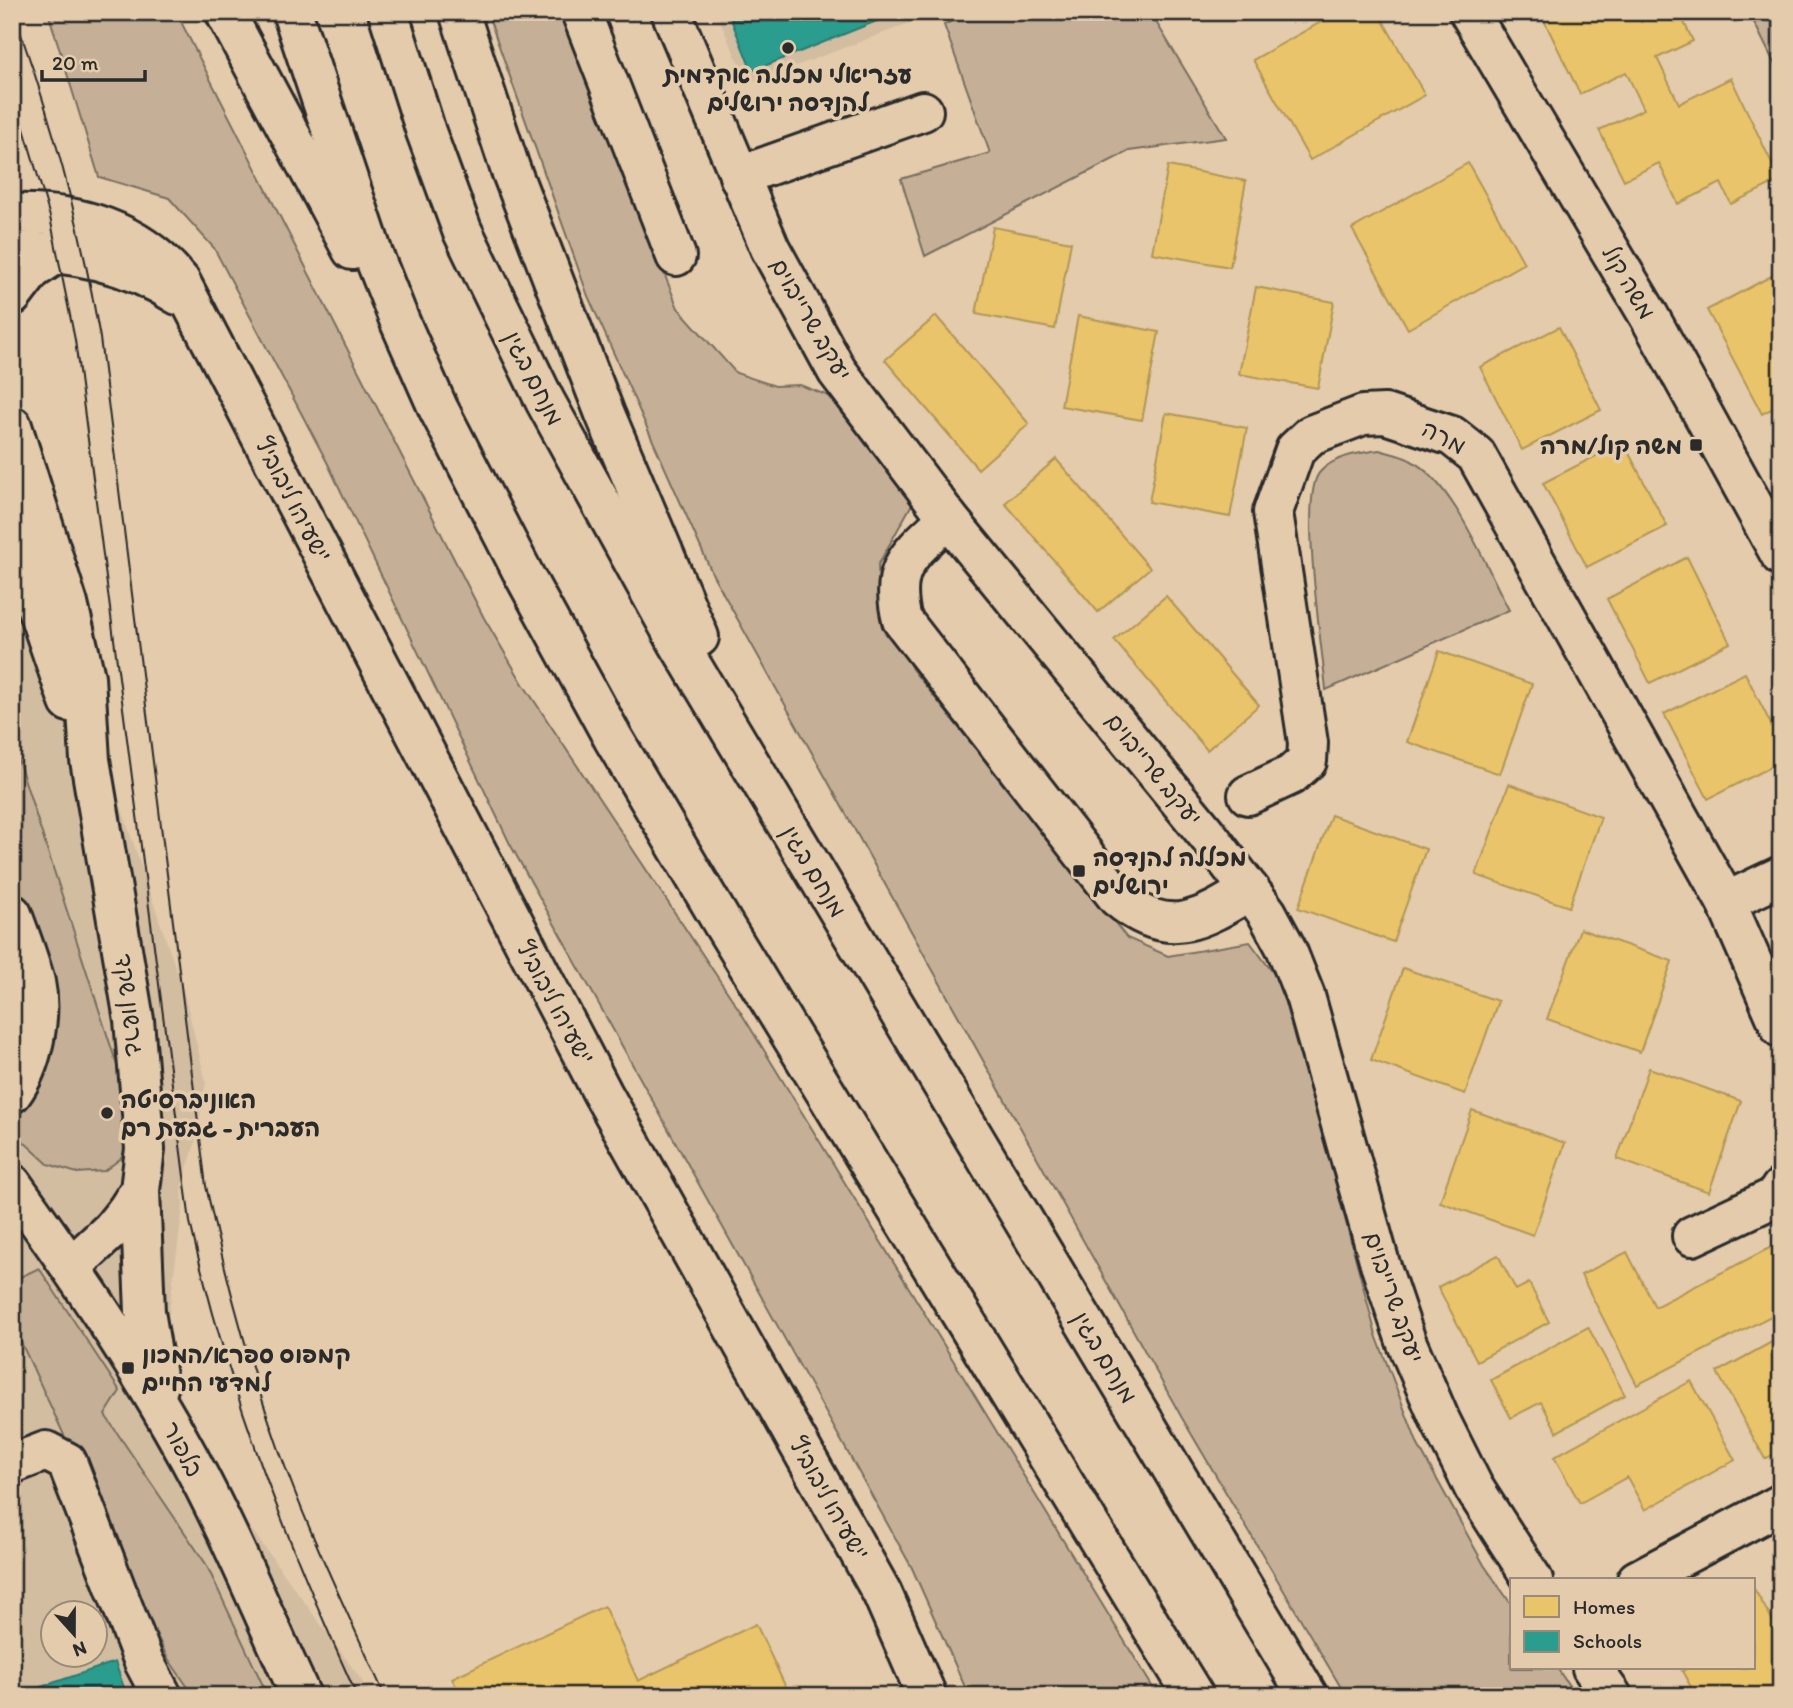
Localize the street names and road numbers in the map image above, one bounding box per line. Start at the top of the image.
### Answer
street label: משה קול [1596,240,1662,324]
street label: יעקב שרייבוים [764,252,858,386]
street label: מנחם בגין [498,326,570,430]
street label: מרה [1417,413,1471,461]
street label: ישעיהו ליבוביץ' [249,432,337,566]
street label: יעקב שרייבוים [1100,707,1208,831]
street label: מנחם בגין [775,820,853,922]
street label: ישעיהו ליבוביץ' [510,935,600,1069]
street label: גרשון שקד [108,952,151,1058]
street label: יעקב שרייבוים [1358,1228,1430,1366]
street label: מנחם בגין [1066,1306,1144,1408]
street label: בלפור [157,1416,209,1482]
street label: ישעיהו ליבוביץ' [783,1431,875,1565]

